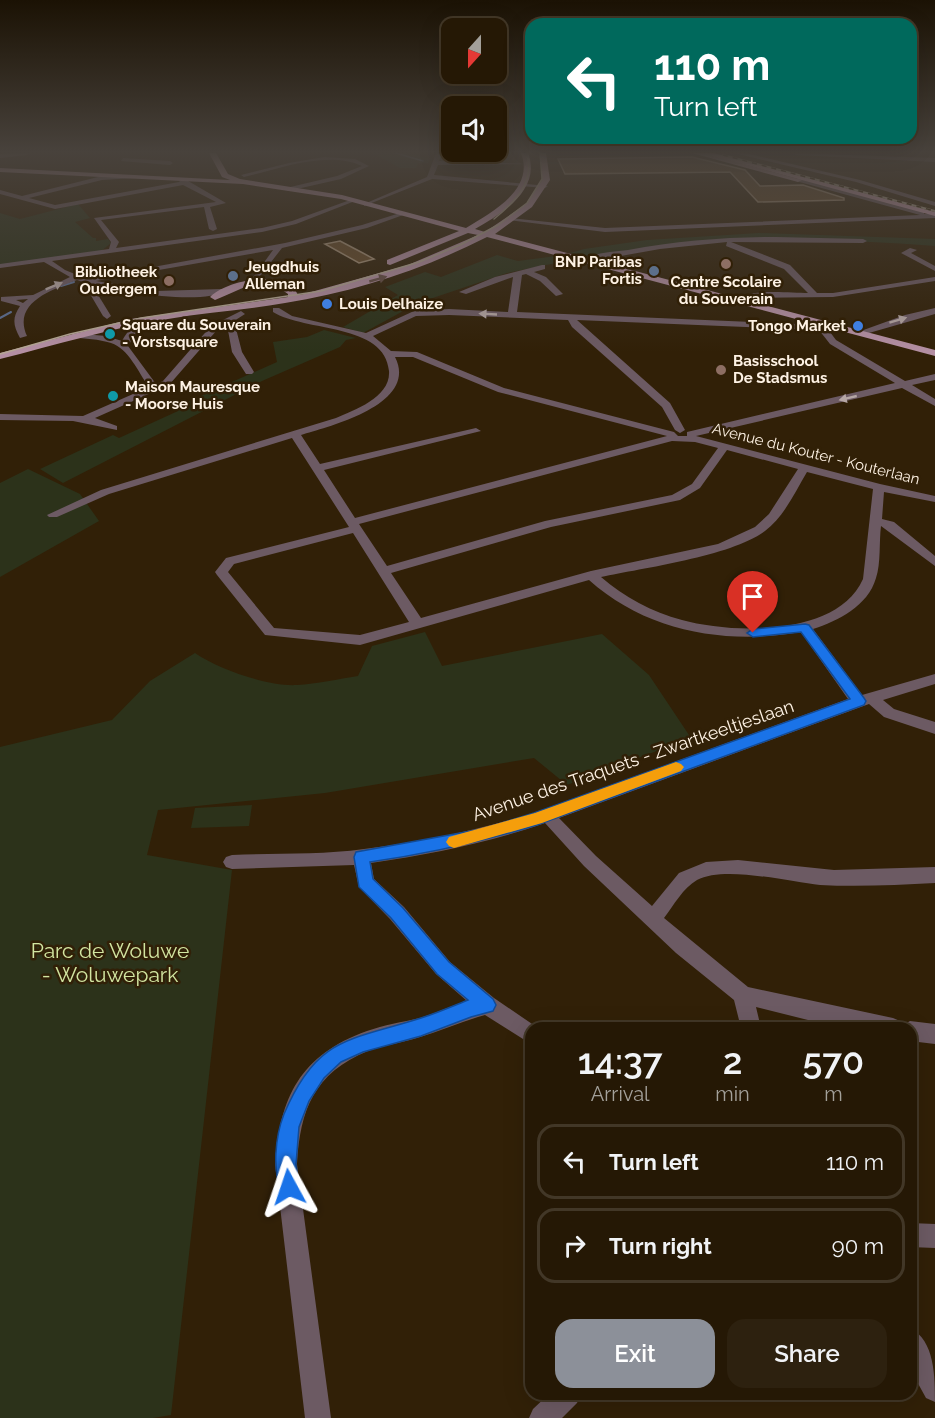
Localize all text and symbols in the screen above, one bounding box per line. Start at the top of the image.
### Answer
north arrow [441,18,507,84]
map controls [441,18,507,162]
text: 110 m [654,41,770,90]
icon: left [555,42,633,120]
text: Turn left [654,91,757,122]
button: sound [441,96,507,162]
place label: BNP Paribas Fortis [555,253,642,288]
marker: Centre Scolaire du Souverain [719,257,733,271]
place label: Jeugdhuis Alleman [245,258,319,293]
place label: Bibliotheek Oudergem [75,263,158,298]
marker: BNP Paribas Fortis [647,264,661,278]
marker: Jeugdhuis Alleman [226,269,240,283]
one-way arrow [369,273,387,283]
place label: Centre Scolaire du Souverain [671,273,781,308]
marker: Bibliotheek Oudergem [162,274,176,288]
one-way arrow [45,281,63,290]
place label: Louis Delhaize [339,295,443,313]
marker: Louis Delhaize [320,297,334,311]
one-way arrow [479,309,498,318]
one-way arrow [889,315,907,324]
place label: Square du Souverain - Vorstsquare [122,316,271,351]
place label: Tongo Market [748,317,846,335]
marker: Tongo Market [851,319,865,333]
marker: Square du Souverain - Vorstsquare [103,327,117,341]
place label: Basisschool De Stadsmus [733,352,827,387]
marker: Basisschool De Stadsmus [714,363,728,377]
place label: Maison Mauresque - Moorse Huis [125,378,260,413]
marker: Maison Mauresque - Moorse Huis [106,389,120,403]
one-way arrow [839,394,857,404]
street label: Avenue du Kouter - Kouterlaan [710,419,922,489]
pin [727,571,778,633]
icon: arrive [736,580,769,613]
street label: Avenue des Traquets - Zwartkeeltjeslaan [470,695,796,825]
park label: Parc de Woluwe - Woluwepark [31,938,189,987]
text: 14:37 [578,1040,663,1082]
text: 2 [723,1040,742,1082]
text: 570 [803,1040,864,1082]
text: Arrival [591,1082,650,1106]
text: min [715,1082,750,1106]
text: m [824,1082,843,1106]
icon: left [558,1145,591,1178]
text: Turn left [609,1149,699,1175]
text: 110 m [826,1149,884,1175]
position arrow [257,1155,321,1219]
icon: right [558,1229,591,1262]
text: Turn right [609,1233,712,1259]
text: 90 m [832,1233,884,1259]
button: Exit [555,1319,715,1388]
button: Share [727,1319,887,1388]

